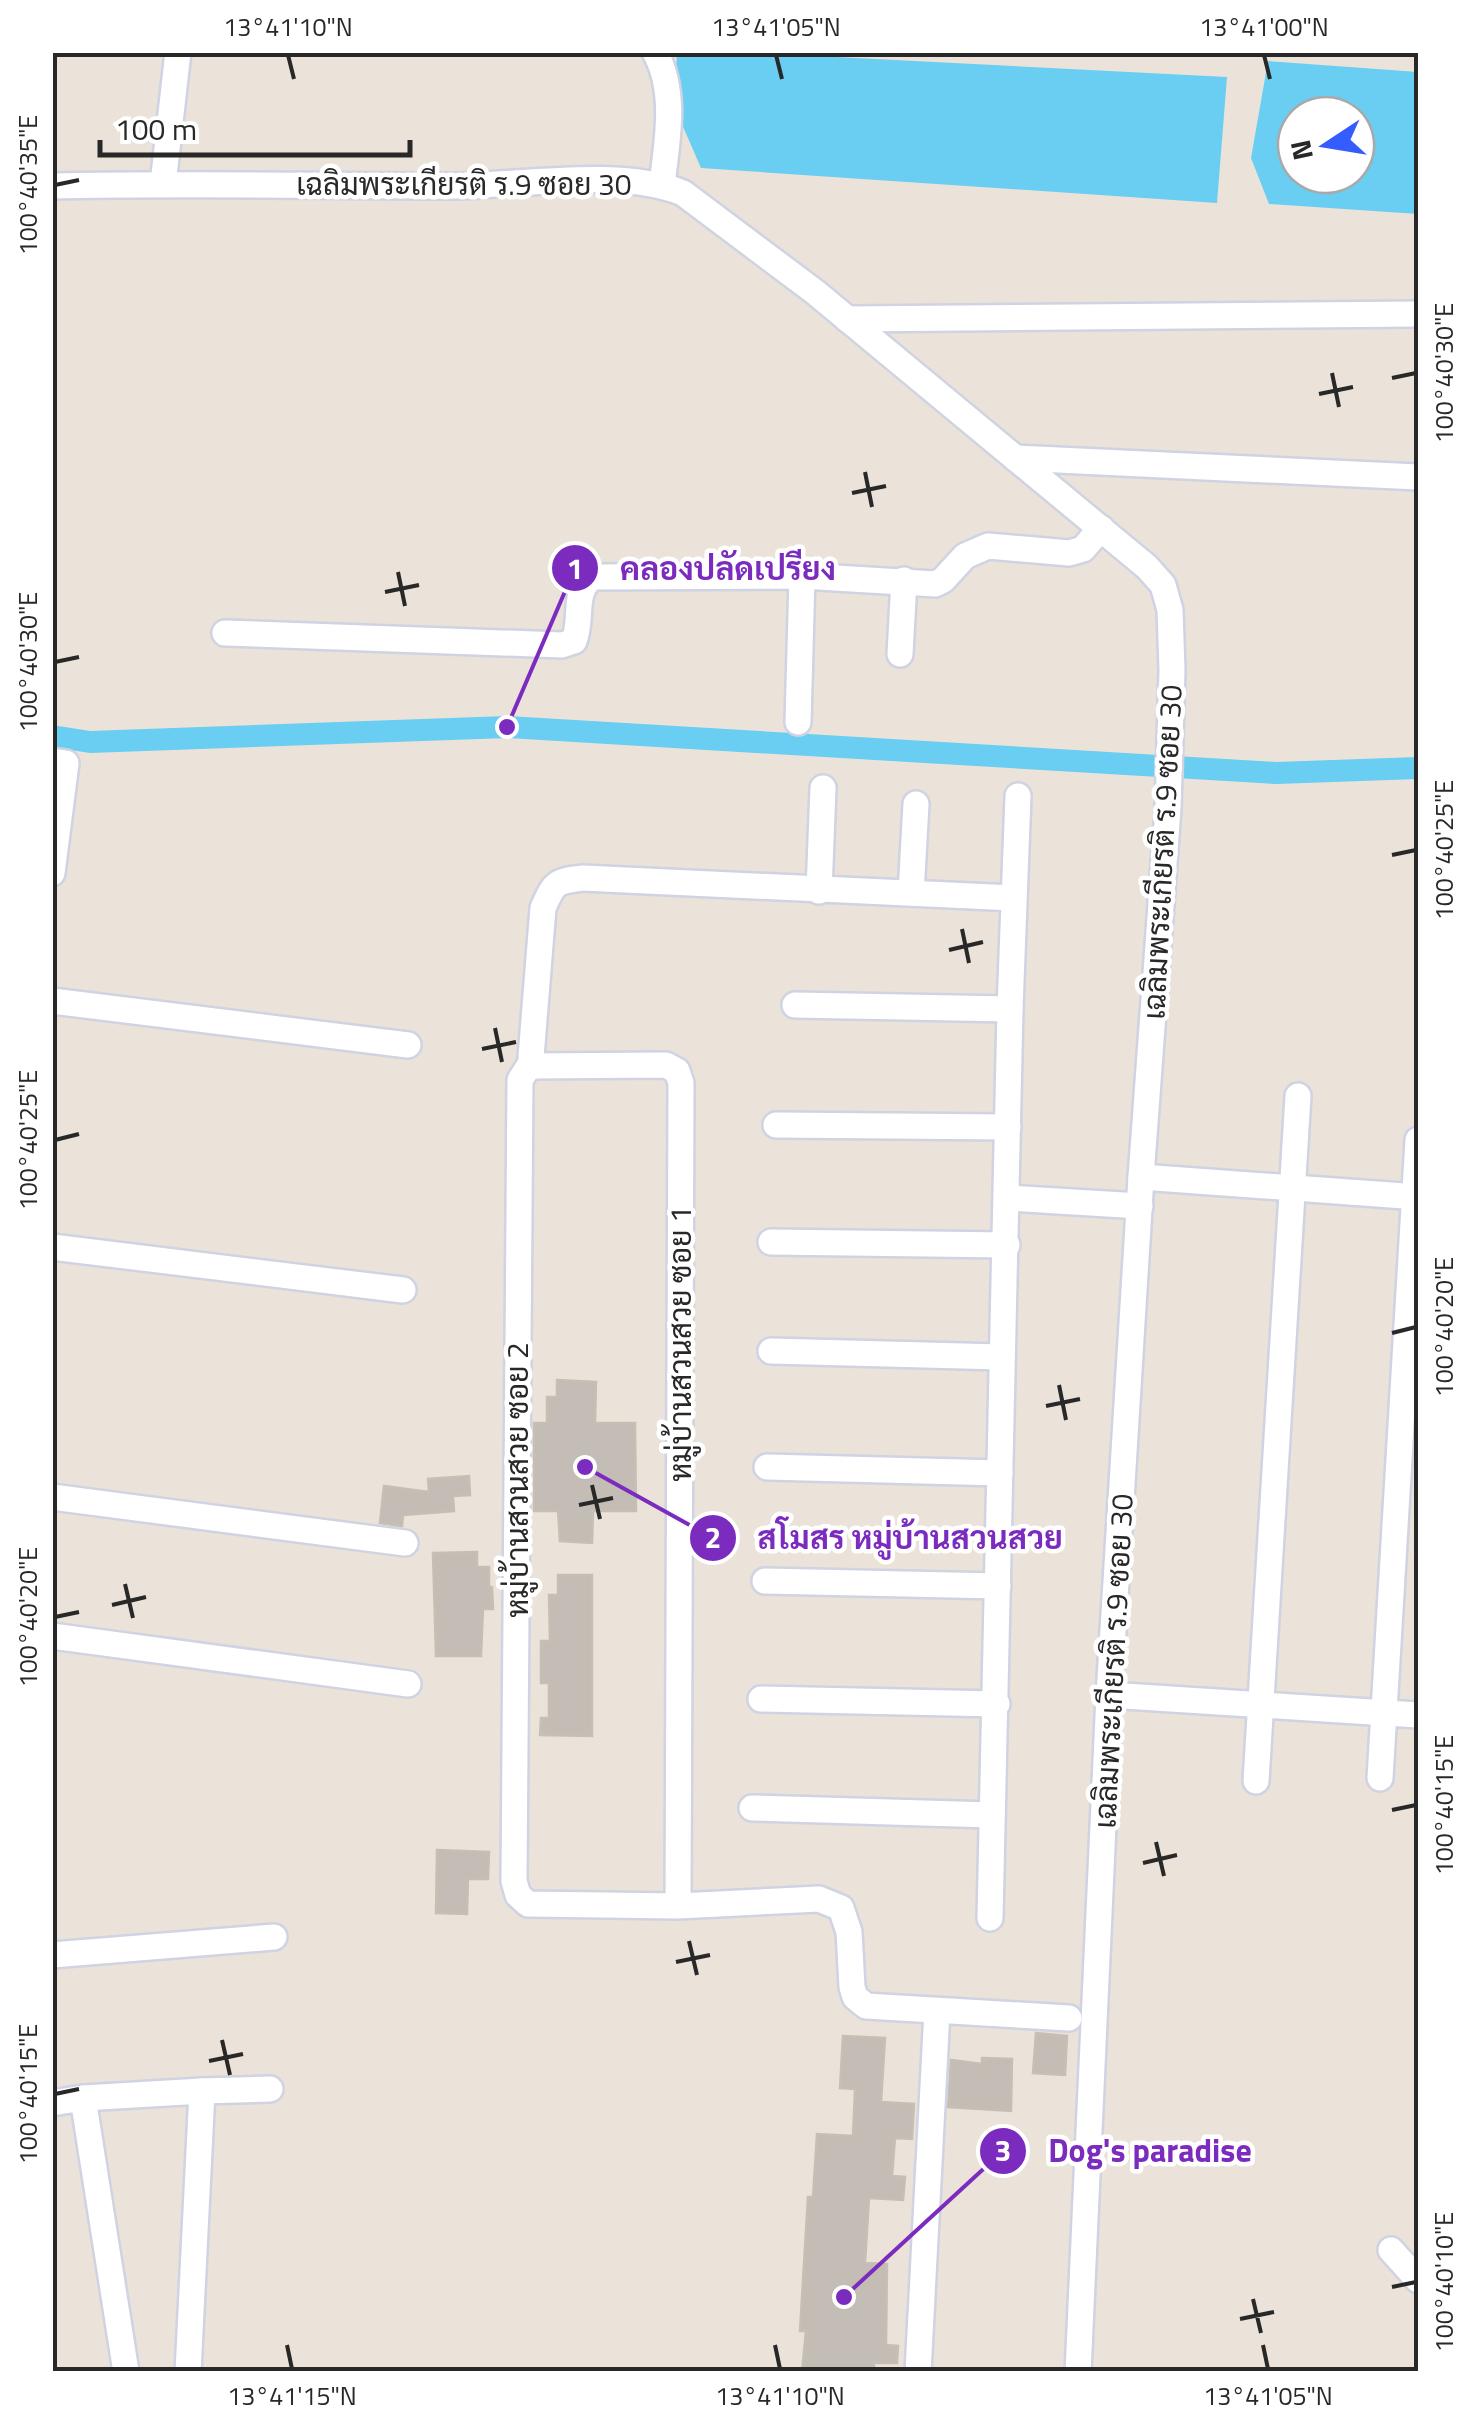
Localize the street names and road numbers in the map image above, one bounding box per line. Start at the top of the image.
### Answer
street label: เฉลิมพระเกียรติ ร.9 ซอย 30 [296,161,632,207]
street label: เฉลิมพระเกียรติ ร.9 ซอย 30 [1130,683,1194,1021]
street label: หมู่บ้านสวนสวย ซอย 1 [657,1206,703,1482]
street label: หมู่บ้านสวนสวย ซอย 2 [494,1342,540,1618]
street label: เฉลิมพระเกียรติ ร.9 ซอย 30 [1081,1492,1145,1830]

